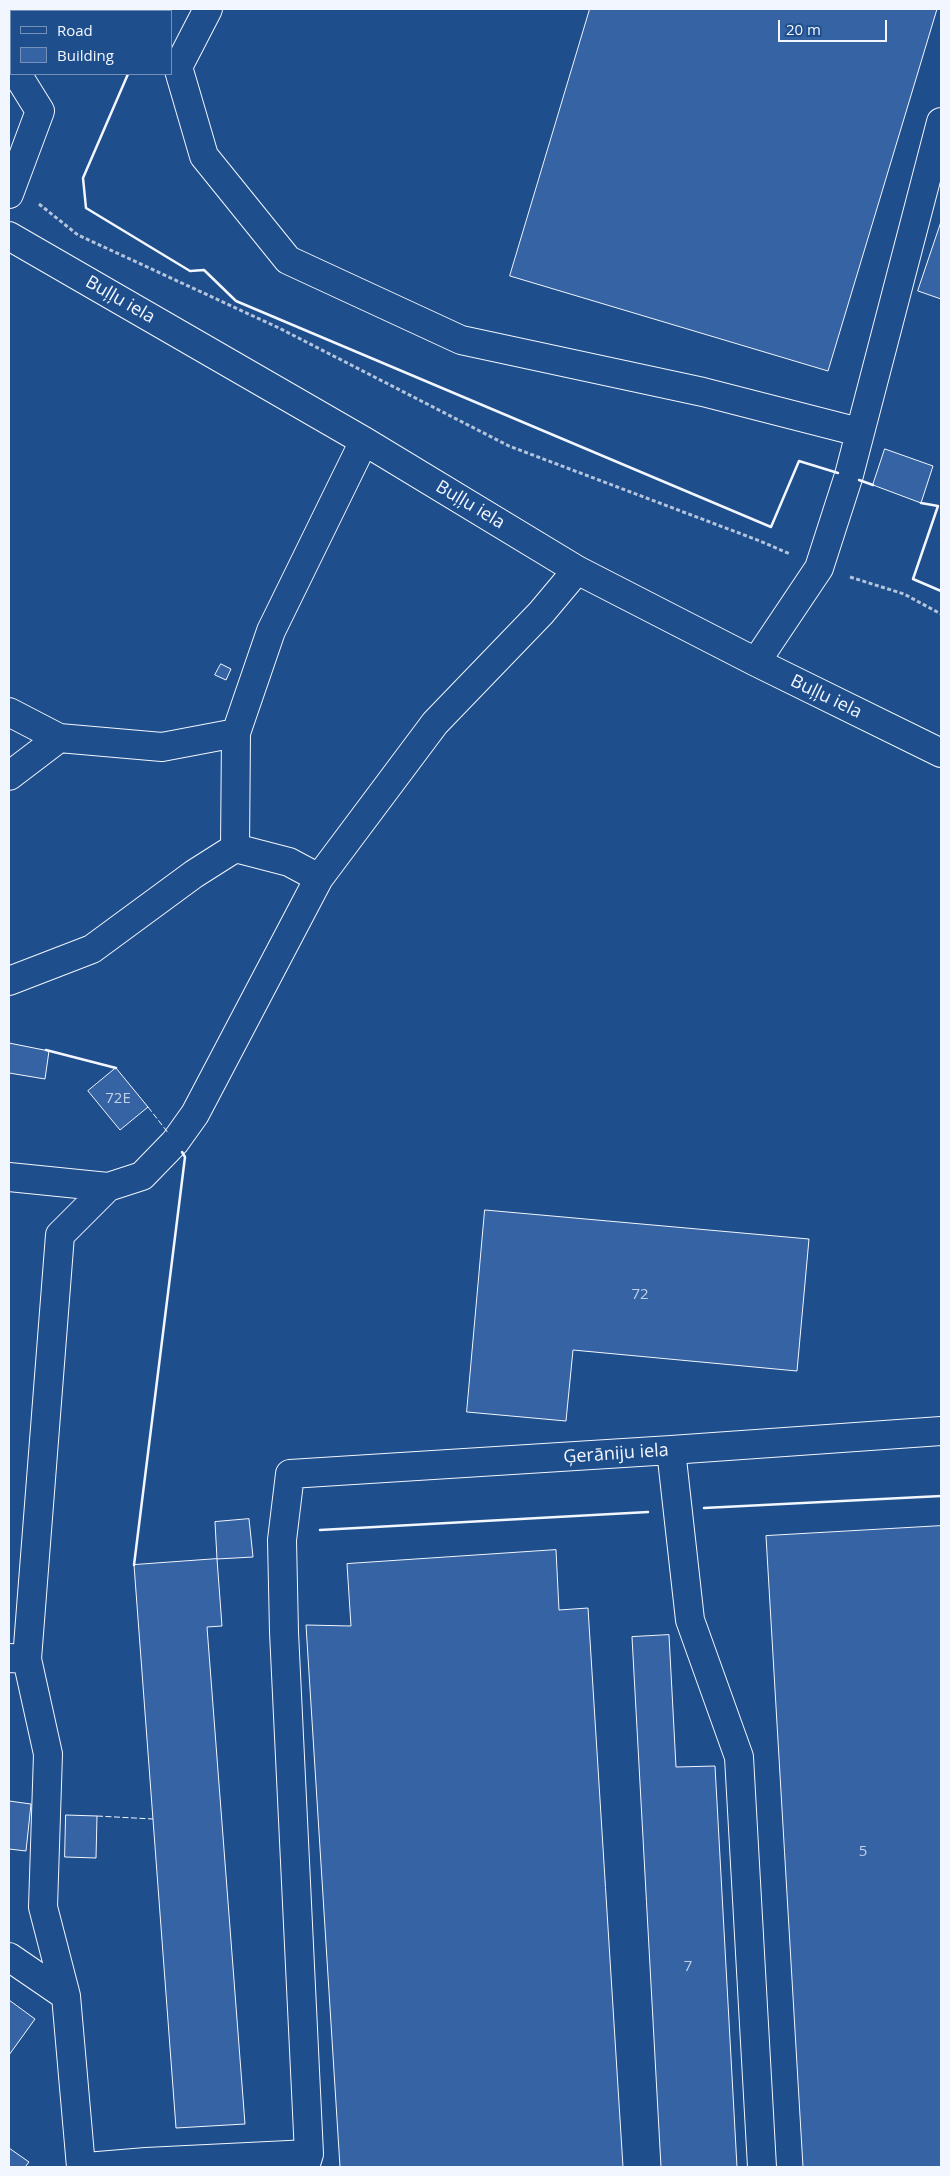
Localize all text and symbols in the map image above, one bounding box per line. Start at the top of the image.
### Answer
legend [10,10,172,75]
scale bar [780,10,889,42]
text: 20 m [786,19,821,39]
text: Road [57,20,93,40]
text: Building [57,45,114,65]
street label: Buļļu iela [81,271,159,329]
street label: Buļļu iela [432,476,508,534]
street label: Buļļu iela [787,670,865,724]
house number: 72E [105,1090,131,1108]
house number: 72 [631,1286,649,1304]
street label: Ģerāniju iela [563,1440,669,1468]
house number: 5 [859,1843,867,1861]
house number: 7 [684,1958,692,1976]

